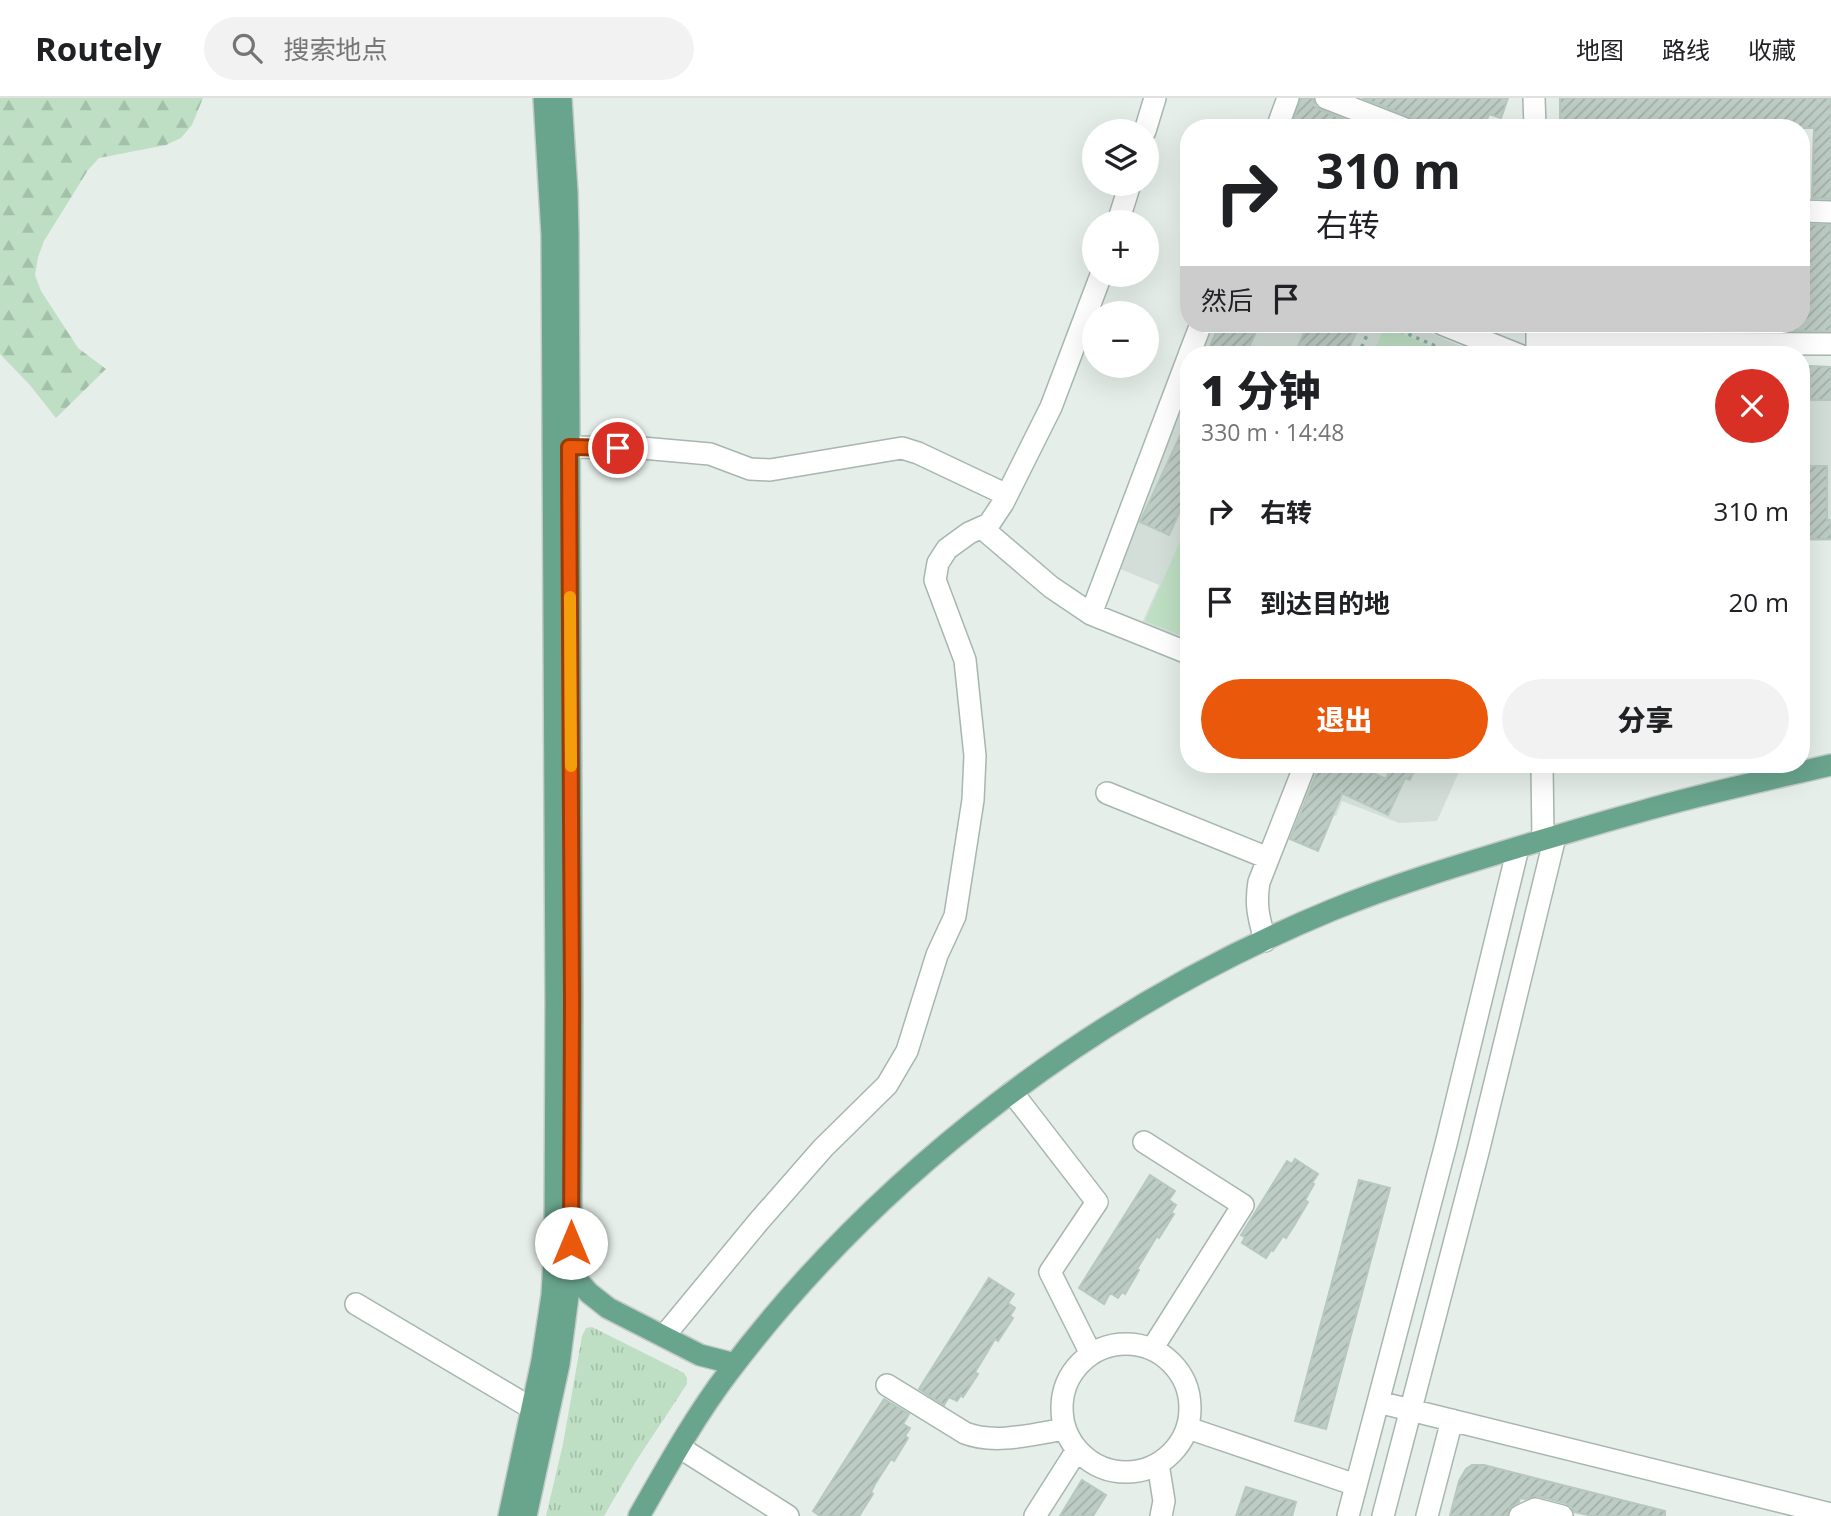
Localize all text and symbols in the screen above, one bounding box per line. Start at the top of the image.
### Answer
search box [204,17,694,80]
text: Routely [35,26,162,71]
icon: search [228,29,266,67]
text: 搜索地点 [284,31,388,67]
text: 地图 [1576,33,1624,66]
text: 路线 [1662,33,1710,66]
text: 收藏 [1748,33,1796,66]
map controls [1082,119,1159,378]
button: layers [1082,119,1159,196]
text: 310 m [1316,137,1461,203]
icon: right [1201,147,1292,238]
text: 右转 [1316,203,1380,246]
button: + [1082,210,1159,287]
icon: arrive [1267,280,1305,318]
text: 然后 [1201,282,1253,318]
button: − [1082,301,1159,378]
text: 1 分钟 [1201,361,1321,418]
button: close [1715,369,1789,443]
text: 330 m · 14:48 [1201,416,1344,448]
pin [588,418,648,478]
icon: arrive [599,429,637,467]
icon: right [1201,492,1239,530]
text: 310 m [1714,493,1789,529]
text: 右转 [1260,494,1312,530]
icon: arrive [1201,583,1239,621]
text: 20 m [1728,584,1789,620]
text: 到达目的地 [1260,585,1390,621]
button: 退出 [1201,679,1488,759]
button: 分享 [1502,679,1789,759]
position arrow [534,1206,608,1280]

